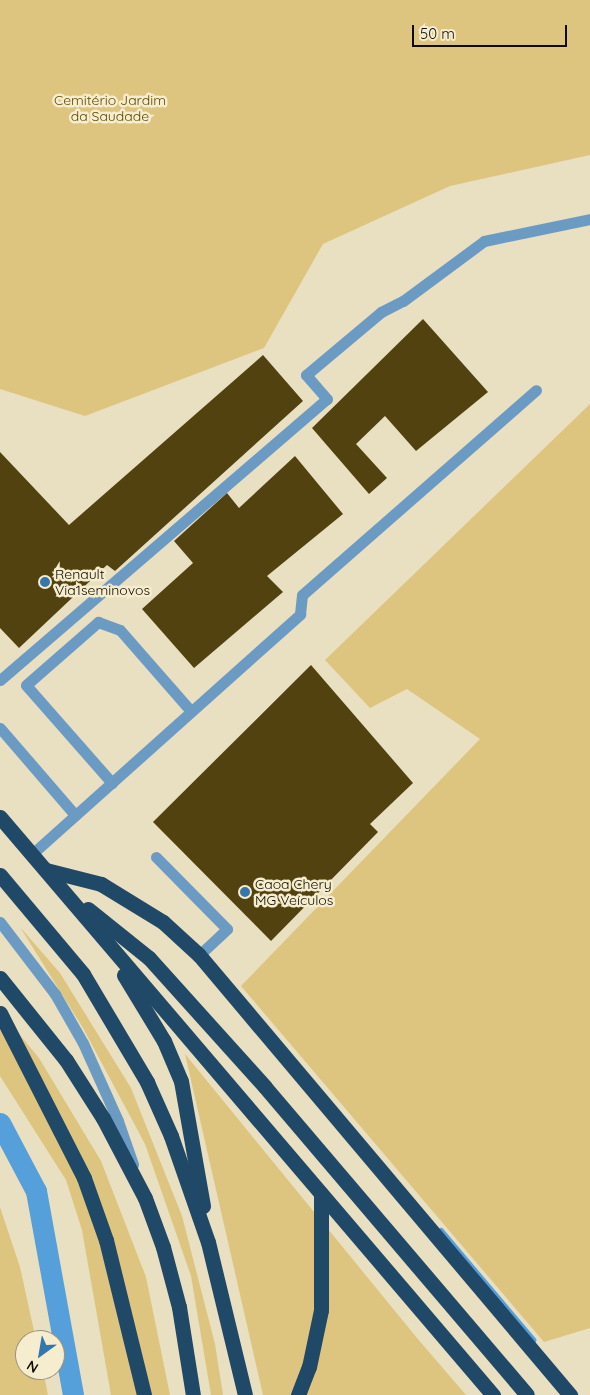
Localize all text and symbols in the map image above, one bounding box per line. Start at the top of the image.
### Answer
scale bar [415,15,570,47]
text: 50 m [420,24,455,43]
park label: Cemitério Jardim da Saudade [54,92,166,124]
place label: Renault Via1seminovos [55,566,150,598]
marker: Renault Via1seminovos [39,576,51,588]
place label: Caoa Chery MG Veículos [255,876,333,909]
marker: Caoa Chery MG Veículos [239,886,251,898]
north arrow [15,1330,65,1380]
text: N [23,1357,42,1377]

